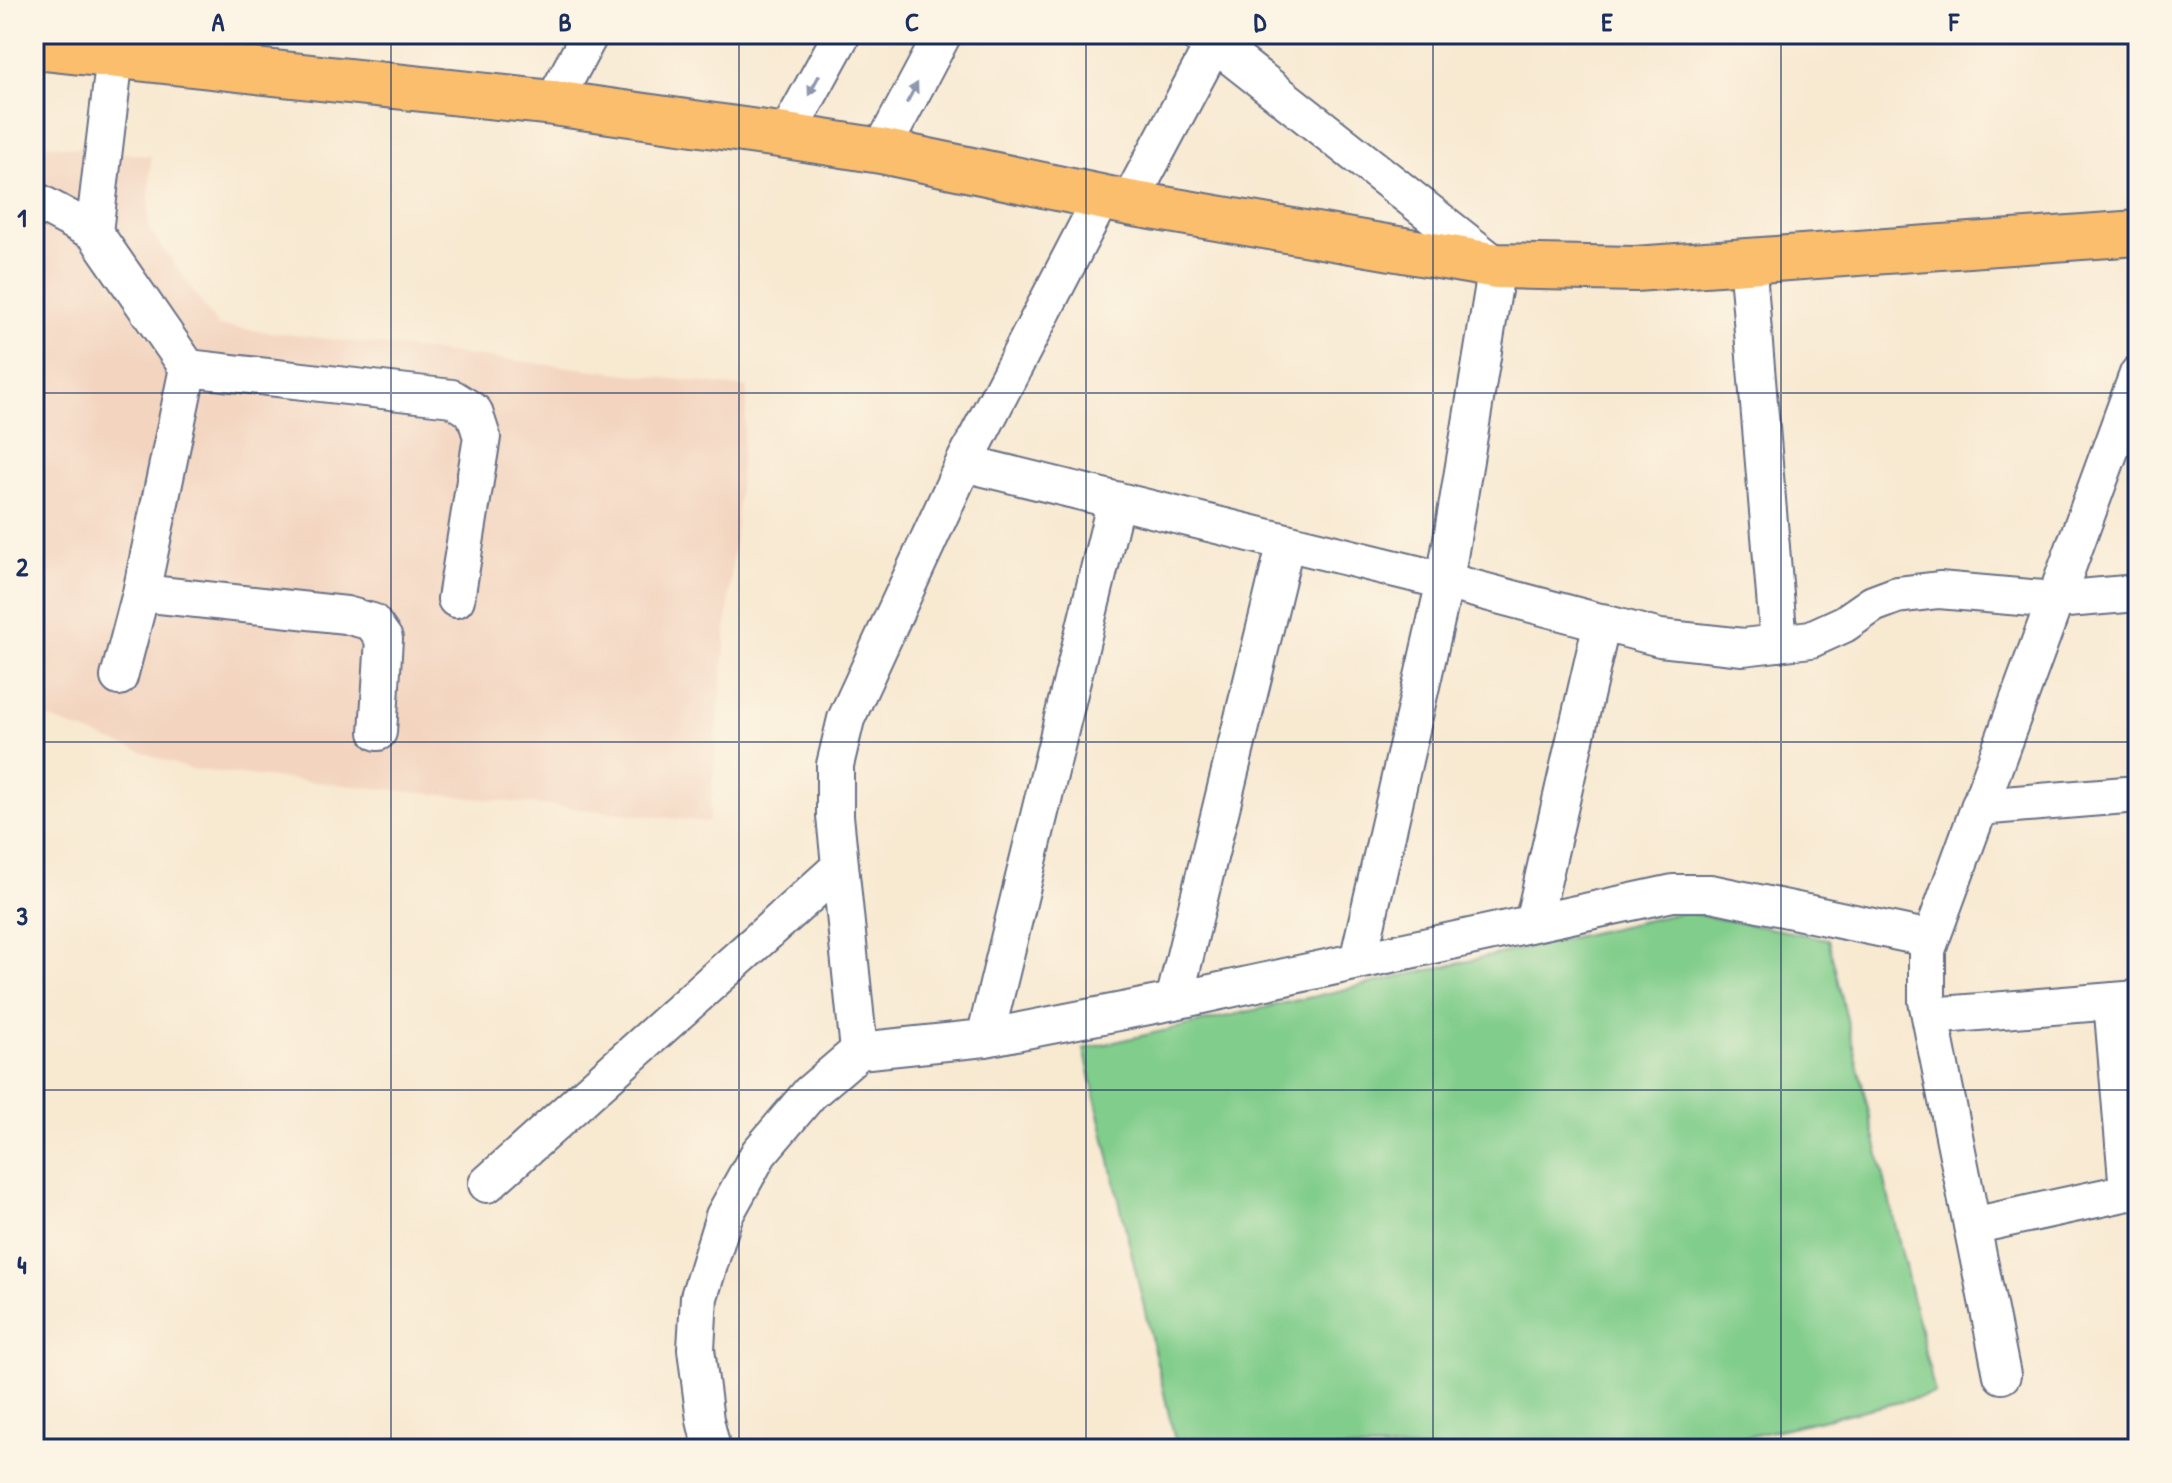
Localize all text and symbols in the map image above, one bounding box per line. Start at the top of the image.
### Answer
text: A [212,4,225,39]
text: B [558,4,572,39]
text: C [905,4,919,39]
text: D [1254,4,1267,39]
text: E [1601,4,1613,39]
text: F [1948,4,1960,39]
one-way arrow [807,74,821,97]
one-way arrow [905,81,918,104]
text: 1 [17,200,27,235]
text: 2 [16,549,29,584]
text: 3 [16,898,28,933]
text: 4 [17,1247,27,1282]

